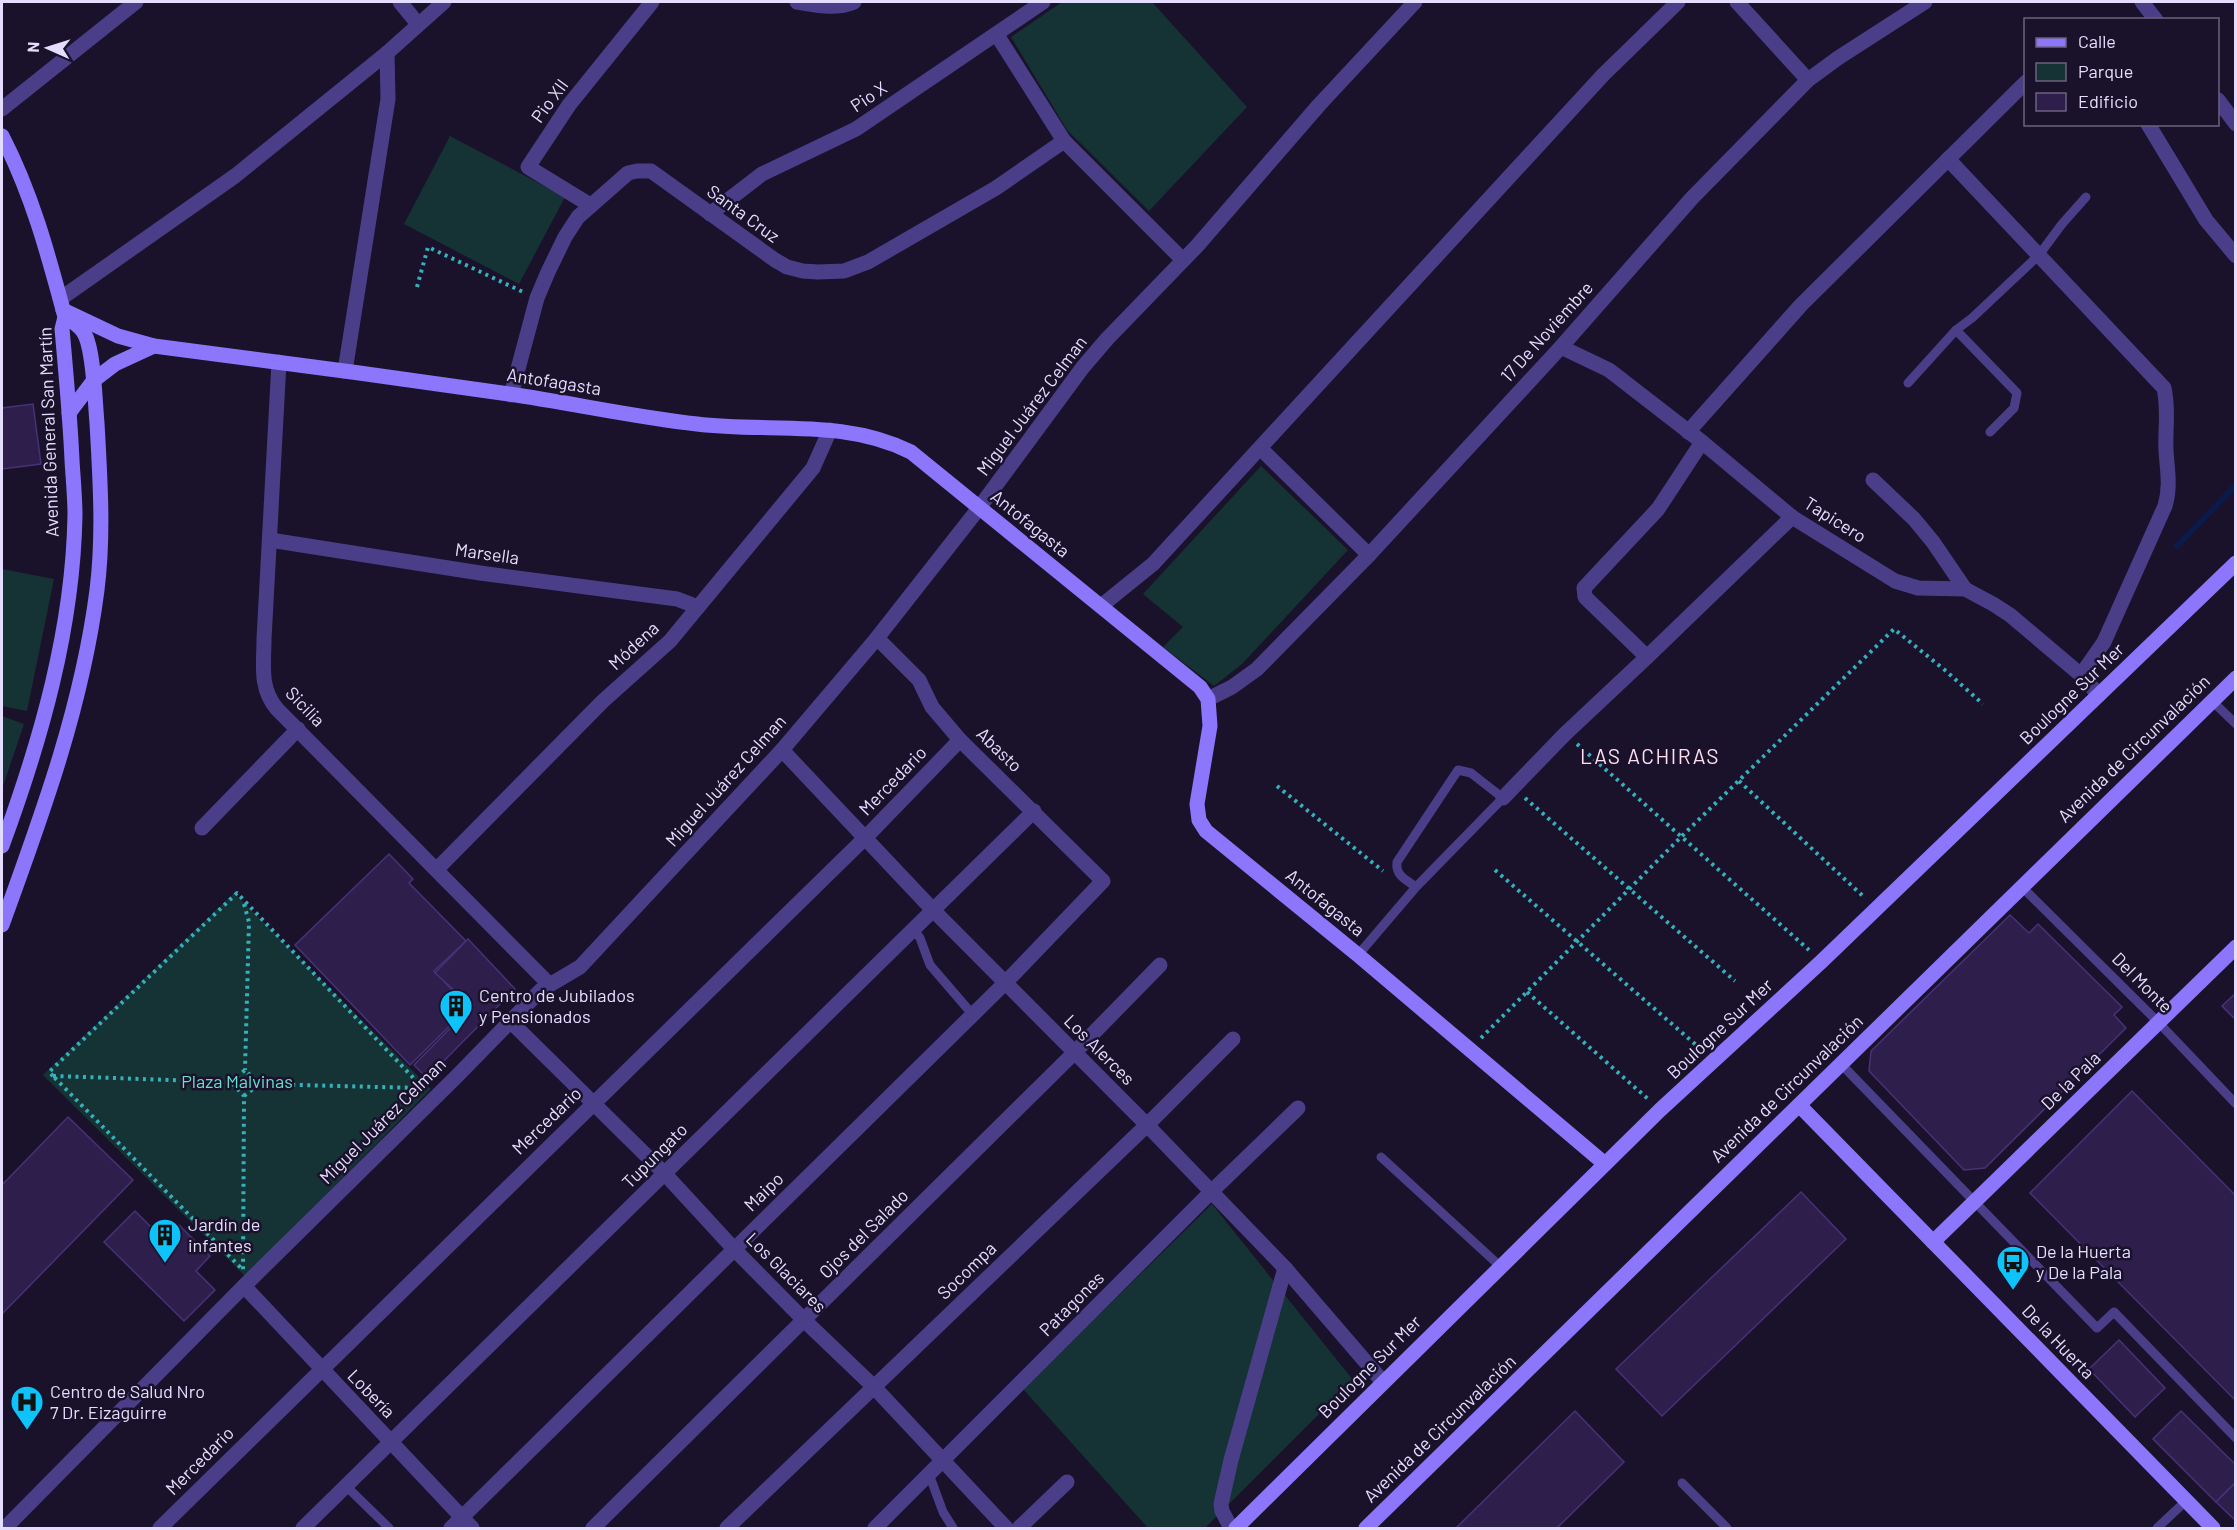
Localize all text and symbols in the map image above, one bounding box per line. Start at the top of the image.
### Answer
north arrow [18,18,78,78]
legend [2024,18,2219,126]
text: Calle [2078,30,2116,52]
text: N [23,41,42,53]
text: Parque [2078,60,2133,82]
street label: Pio XII [526,74,572,127]
street label: Pio X [846,76,891,116]
text: Edificio [2078,90,2138,112]
street label: Santa Cruz [703,180,784,247]
street label: 17 De Noviembre [1495,276,1597,386]
street label: Avenida General San Martín [33,327,63,538]
street label: Miguel Juárez Celman [971,331,1091,480]
street label: Antofagasta [505,363,603,399]
street label: Antofagasta [987,485,1075,562]
street label: Tapicero [1800,492,1871,547]
street label: Marsella [454,538,521,568]
street label: Módena [604,616,663,674]
street label: Boulogne Sur Mer [2015,638,2128,749]
street label: Avenida de Circunvalación [2053,670,2214,827]
street label: Sicilia [281,682,330,731]
street label: Miguel Juárez Celman [660,710,790,851]
street label: Abasto [972,722,1027,776]
street label: Mercedario [854,741,931,820]
district label: LAS ACHIRAS [1580,743,1720,768]
street label: Antofagasta [1282,864,1370,941]
street label: Del Monte [2108,947,2178,1017]
street label: Boulogne Sur Mer [1662,973,1777,1083]
place label: Centro de Jubilados y Pensionados [479,984,635,1027]
building icon: Centro de Jubilados y Pensionados [438,988,474,1035]
street label: Los Alerces [1060,1009,1140,1089]
street label: Avenida de Circunvalación [1706,1010,1867,1167]
street label: De la Pala [2036,1047,2105,1114]
street label: Miguel Juárez Celman [315,1053,450,1188]
park label: Plaza Malvinas [181,1070,293,1092]
street label: Mercedario [507,1082,586,1159]
street label: Tupungato [617,1118,692,1193]
street label: Maipo [739,1167,788,1215]
street label: Ojos del Salado [814,1184,913,1283]
place label: Jardín de infantes [188,1213,260,1256]
building icon: Jardín de infantes [147,1217,183,1264]
street label: Los Glaciares [742,1228,831,1317]
street label: Socompa [932,1237,1000,1304]
place label: De la Huerta y De la Pala [2036,1240,2131,1283]
bus stop icon: De la Huerta y De la Pala [1995,1244,2031,1291]
street label: Patagones [1034,1266,1108,1340]
street label: De la Huerta [2018,1300,2100,1383]
street label: Boulogne Sur Mer [1313,1310,1426,1422]
street label: Avenida de Circunvalación [1359,1350,1520,1507]
street label: Lobería [343,1364,400,1422]
place label: Centro de Salud Nro 7 Dr. Eizaguirre [50,1380,205,1423]
hospital icon: Centro de Salud Nro 7 Dr. Eizaguirre [9,1384,45,1431]
street label: Mercedario [160,1421,238,1499]

